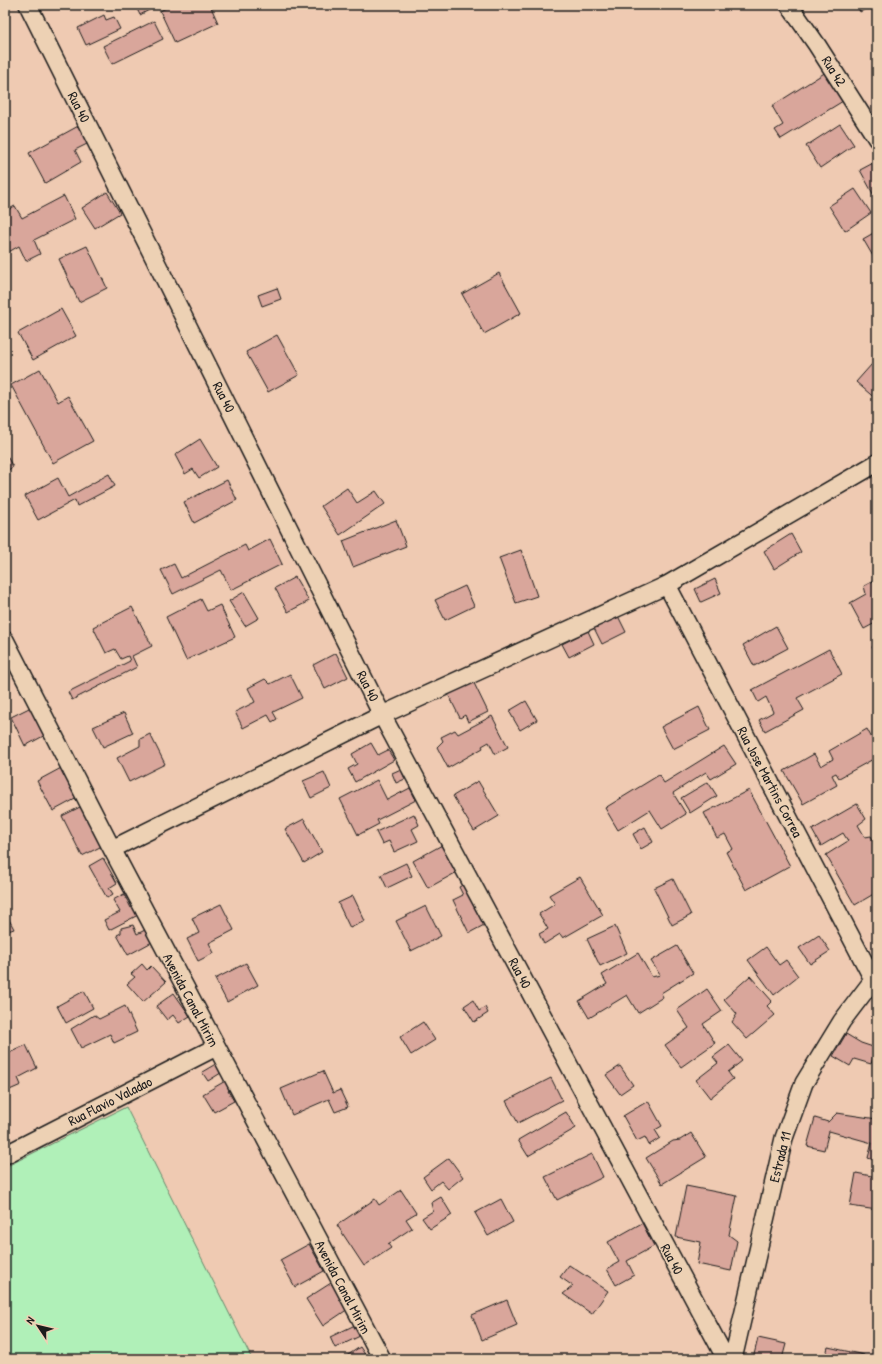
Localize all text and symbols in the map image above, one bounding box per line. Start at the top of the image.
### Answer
street label: Rua 42 [818,52,851,90]
street label: Rua 40 [64,88,95,125]
street label: Rua 40 [209,378,240,415]
street label: Rua 40 [353,667,384,704]
street label: Rua Jose Martins Correa [733,723,808,841]
street label: Avenida Canal Mirim [159,950,224,1050]
street label: Rua 40 [504,954,536,991]
street label: Rua Flavio Valadao [65,1071,155,1130]
street label: Estrada 11 [764,1130,795,1184]
street label: Avenida Canal Mirim [311,1237,376,1337]
street label: Rua 40 [656,1240,688,1277]
north arrow [18,1306,58,1346]
text: N [22,1314,37,1327]

